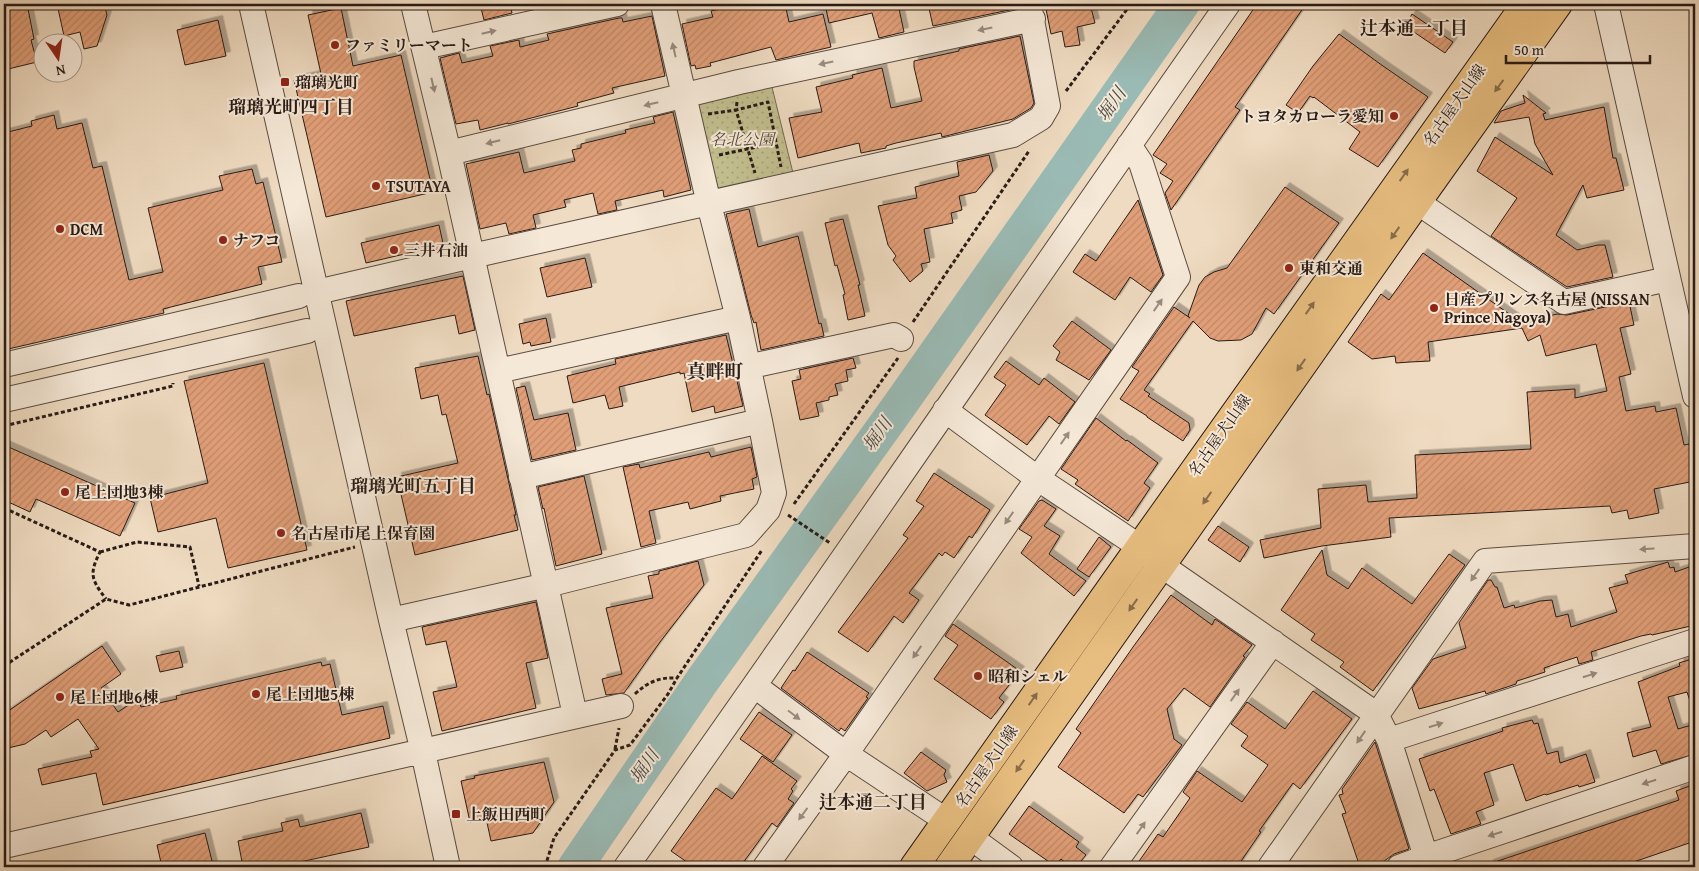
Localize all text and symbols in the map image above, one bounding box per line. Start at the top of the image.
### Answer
district label: 辻本通一丁目 [1360,14,1468,41]
one-way arrow [977,25,992,33]
one-way arrow [481,28,496,36]
north arrow [32,32,82,82]
scale bar [1506,32,1650,64]
place label: ファミリーマート [345,33,473,57]
marker: ファミリーマート [329,39,341,51]
text: 50 m [1514,39,1545,60]
one-way arrow [670,42,678,57]
one-way arrow [818,59,834,67]
street label: 名古屋犬山線 [1417,59,1491,151]
text: N [53,60,68,82]
place label: 瑠璃光町 [295,70,359,94]
marker: 瑠璃光町 [279,76,291,88]
one-way arrow [429,78,437,93]
one-way arrow [1494,79,1504,93]
water label: 堀川 [1090,80,1134,126]
district label: 瑠璃光町四丁目 [228,93,354,120]
one-way arrow [643,100,658,108]
place label: トヨタカローラ愛知 [1240,104,1384,128]
marker: トヨタカローラ愛知 [1388,110,1400,122]
park label: 名北公園 [710,127,777,151]
one-way arrow [485,138,500,146]
one-way arrow [1399,168,1409,182]
place label: TSUTAYA [386,174,452,198]
marker: TSUTAYA [370,180,382,192]
place label: DCM [70,217,103,241]
marker: DCM [54,223,66,235]
one-way arrow [1390,226,1400,240]
place label: ナフコ [233,228,280,252]
marker: ナフコ [217,234,229,246]
place label: 三井石油 [404,238,468,262]
marker: 三井石油 [388,244,400,256]
place label: 東和交通 [1299,256,1363,280]
marker: 東和交通 [1283,262,1295,274]
place label: 日産プリンス名古屋 (NISSAN Prince Nagoya) [1444,287,1650,329]
one-way arrow [1153,299,1163,312]
one-way arrow [1305,301,1315,314]
marker: 日産プリンス名古屋 (NISSAN Prince Nagoya) [1428,302,1440,314]
district label: 真畔町 [686,357,744,385]
one-way arrow [1296,359,1306,372]
street label: 名古屋犬山線 [1182,389,1256,481]
water label: 堀川 [856,410,900,456]
one-way arrow [1060,432,1070,445]
district label: 瑠璃光町五丁目 [350,472,476,499]
place label: 尾上団地3棟 [75,480,163,504]
marker: 尾上団地3棟 [59,486,71,498]
one-way arrow [1202,491,1213,504]
one-way arrow [1004,512,1014,525]
place label: 名古屋市尾上保育園 [291,521,435,545]
marker: 名古屋市尾上保育園 [275,527,287,539]
one-way arrow [1638,546,1654,554]
one-way arrow [1470,568,1480,582]
one-way arrow [1128,598,1138,611]
one-way arrow [912,645,922,659]
place label: 昭和シェル [988,664,1068,688]
marker: 昭和シェル [972,670,984,682]
one-way arrow [1583,671,1598,678]
place label: 尾上団地5棟 [266,682,354,706]
place label: 尾上団地6棟 [70,685,158,709]
marker: 尾上団地5棟 [250,688,262,700]
one-way arrow [1230,688,1240,702]
marker: 尾上団地6棟 [54,691,66,703]
one-way arrow [1028,692,1038,706]
one-way arrow [787,710,800,721]
street label: 名古屋犬山線 [949,720,1023,812]
one-way arrow [1428,721,1443,728]
one-way arrow [1356,730,1366,743]
water label: 堀川 [623,742,666,788]
one-way arrow [1015,760,1025,773]
one-way arrow [1641,779,1656,787]
district label: 辻本通二丁目 [819,788,927,815]
place label: 上飯田西町 [466,802,546,826]
one-way arrow [798,807,808,820]
marker: 上飯田西町 [450,808,462,820]
one-way arrow [1135,821,1145,834]
one-way arrow [1487,830,1502,838]

